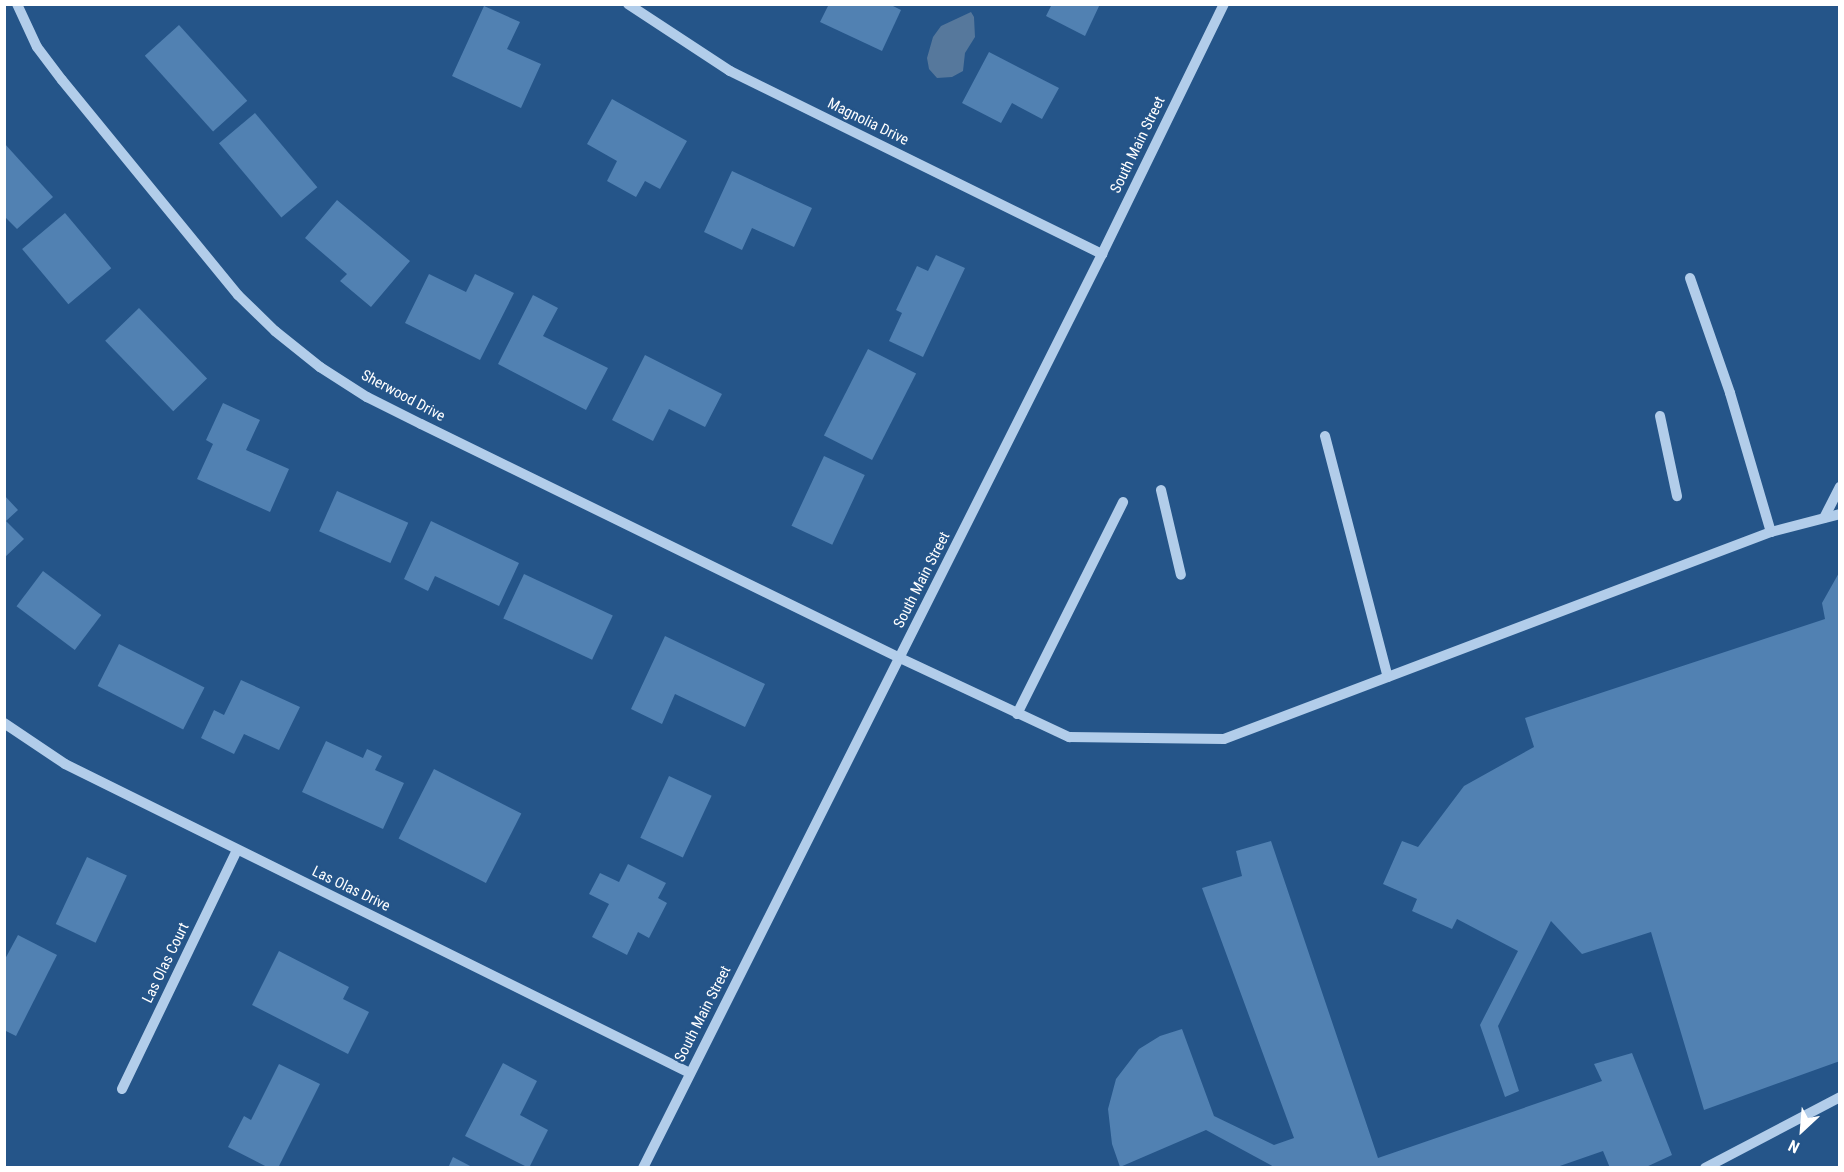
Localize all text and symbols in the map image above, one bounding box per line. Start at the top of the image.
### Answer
street label: South Main Street [1107,94,1169,196]
street label: Magnolia Drive [824,95,912,149]
street label: Sherwood Drive [358,366,448,426]
street label: South Main Street [890,529,954,631]
street label: Las Olas Drive [309,862,393,916]
street label: Las Olas Court [139,920,193,1006]
street label: South Main Street [671,963,735,1065]
north arrow [1772,1100,1832,1160]
text: N [1785,1136,1802,1157]

